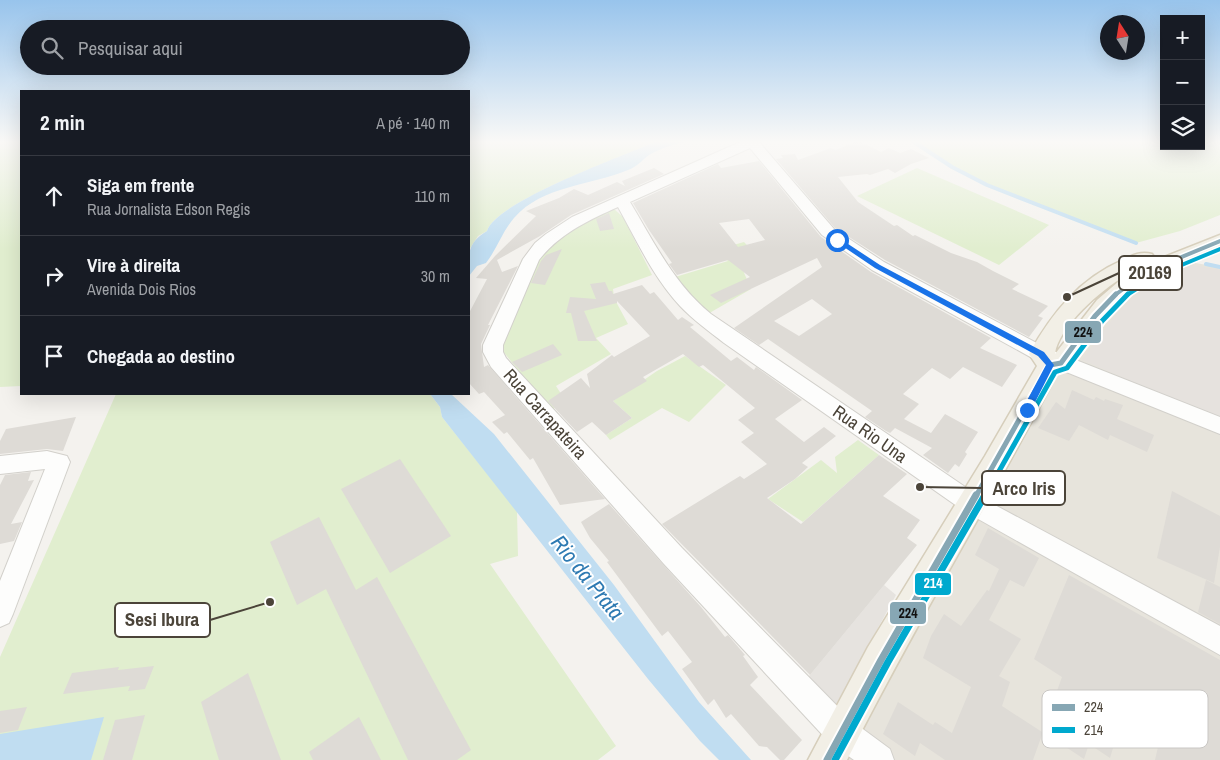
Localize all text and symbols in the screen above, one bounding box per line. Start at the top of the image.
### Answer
north arrow [1100,15,1145,60]
map controls [1160,15,1205,150]
button: + [1160,15,1205,60]
search box [20,20,470,75]
icon: search [38,34,66,62]
text: Pesquisar aqui [78,35,183,61]
button: − [1160,60,1205,105]
button: layers [1160,105,1205,150]
text: 2 min [40,108,85,137]
text: A pé · 140 m [376,112,450,134]
text: Siga em frente [87,172,194,198]
icon: ahead [40,182,68,210]
text: 110 m [414,185,450,207]
text: Rua Jornalista Edson Regis [87,198,250,220]
route start [826,229,849,252]
text: Vire à direita [87,252,180,278]
callout: 20169 [1119,256,1182,290]
text: 20169 [1128,259,1172,285]
icon: right [40,262,68,290]
text: 30 m [421,265,450,287]
text: Avenida Dois Rios [87,278,196,300]
line badge: 224 [1064,320,1102,344]
text: 224 [1073,323,1093,341]
icon: arrive [40,342,68,370]
text: Chegada ao destino [87,343,235,369]
street label: Rua Carrapateira [498,363,593,464]
street label: Rua Rio Una [828,399,912,468]
route end [1016,399,1039,422]
callout: Arco Iris [982,471,1065,505]
text: Arco Iris [992,475,1056,501]
water label: Rio da Prata [544,528,632,626]
line badge: 214 [914,572,952,596]
text: 214 [923,574,943,592]
line badge: 224 [889,601,927,625]
callout: Sesi Ibura [115,603,210,637]
text: 224 [898,604,918,622]
text: Sesi Ibura [125,606,200,632]
legend [1042,690,1208,748]
text: 224 [1084,698,1104,716]
text: 214 [1084,721,1104,739]

